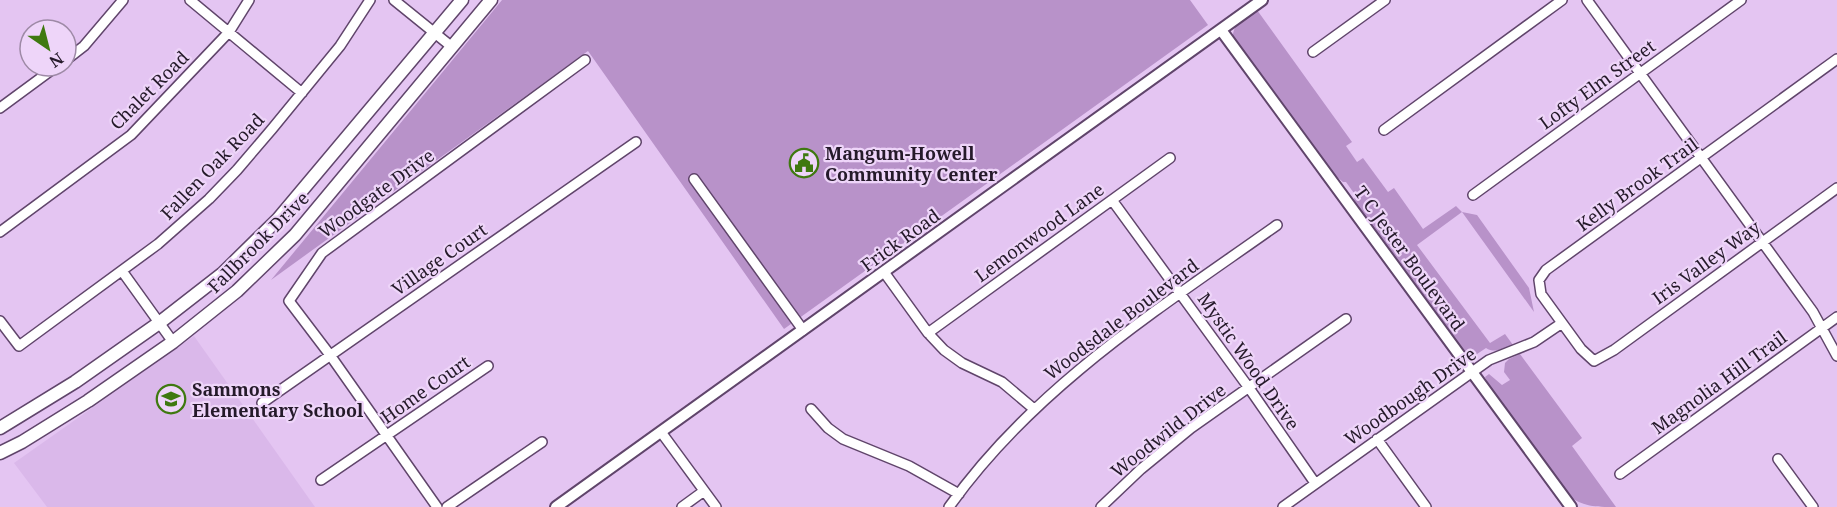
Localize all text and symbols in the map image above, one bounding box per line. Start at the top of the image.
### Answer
north arrow [18,18,78,78]
street label: Lofty Elm Street [1534,34,1660,134]
street label: Chalet Road [104,45,194,135]
text: N [45,48,68,73]
street label: Fallen Oak Road [155,108,269,224]
street label: Kelly Brook Trail [1571,132,1703,236]
place label: Mangum-Howell Community Center [825,141,998,186]
street label: Woodgate Drive [313,143,439,243]
public building icon: Mangum-Howell Community Center [788,147,820,179]
street label: Lemonwood Lane [969,177,1109,287]
street label: T C Jester Boulevard [1349,181,1471,335]
street label: Fallbrook Drive [202,186,314,298]
street label: Frick Road [856,203,944,277]
street label: Iris Valley Way [1647,214,1766,309]
street label: Village Court [387,217,491,301]
street label: Woodsdale Boulevard [1039,253,1203,385]
street label: Mystic Wood Drive [1193,288,1305,434]
street label: Magnolia Hill Trail [1647,325,1792,439]
street label: Woodbough Drive [1339,342,1481,450]
street label: Home Court [376,349,474,429]
place label: Sammons Elementary School [192,377,364,422]
street label: Woodwild Drive [1106,378,1230,482]
school or university icon: Sammons Elementary School [155,383,187,415]

